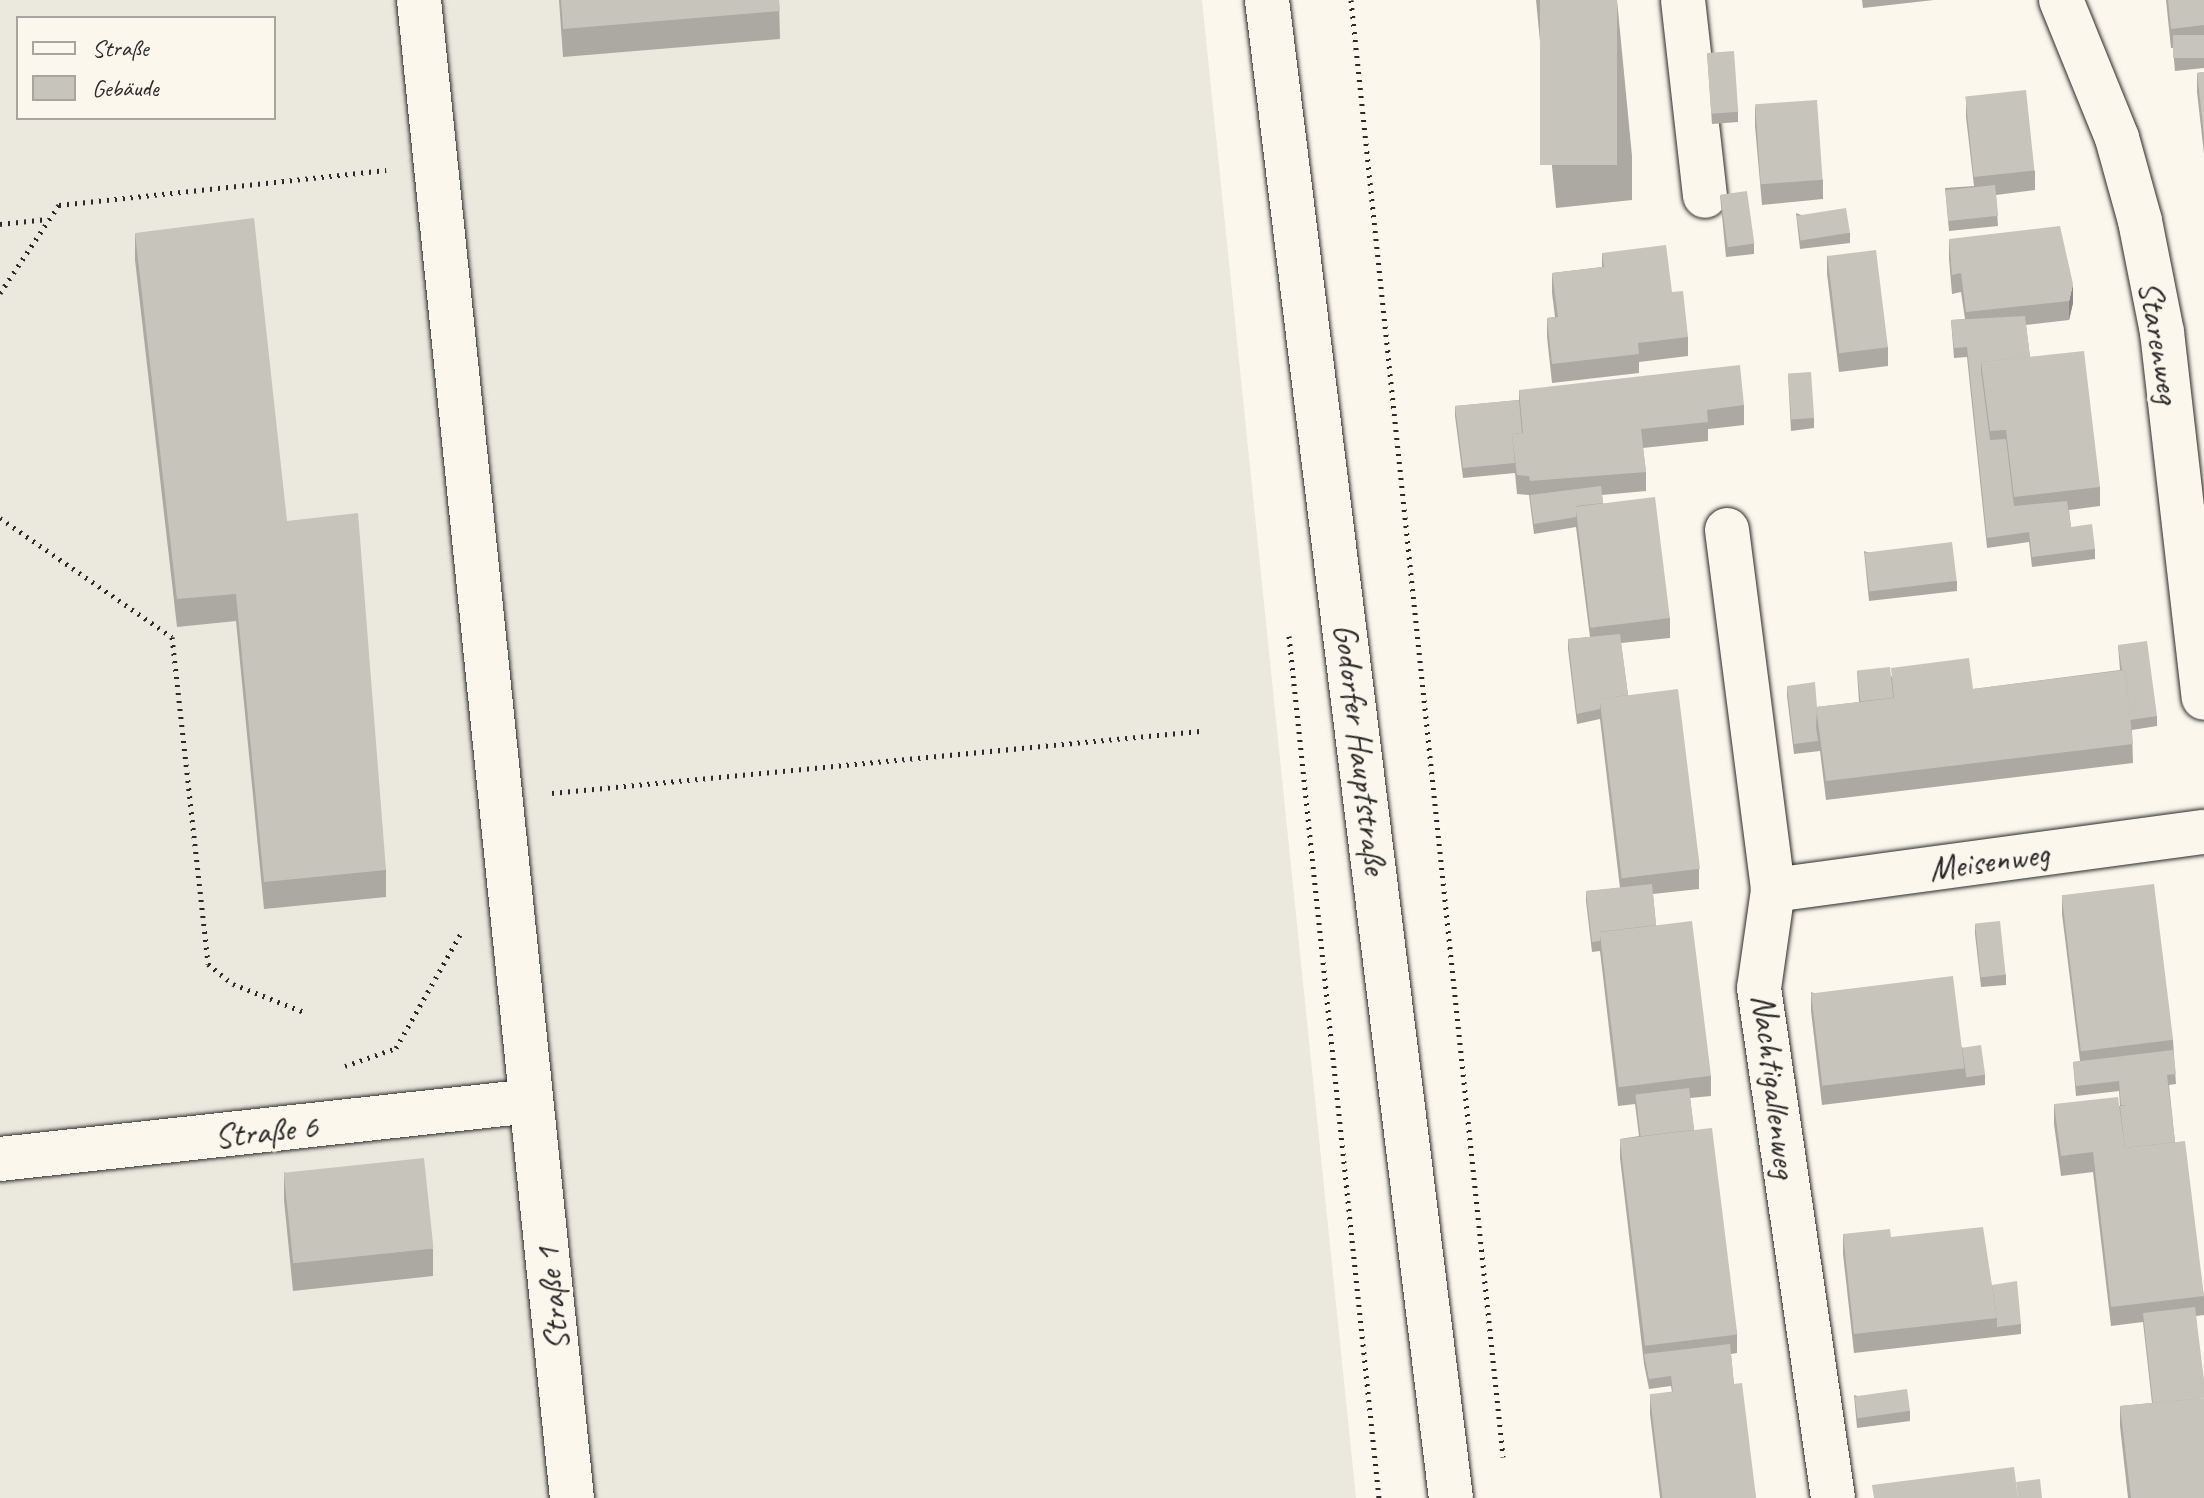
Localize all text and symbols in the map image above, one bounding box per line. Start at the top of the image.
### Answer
legend [16,16,276,120]
text: Straße [92,33,149,63]
text: Gebäude [92,73,159,103]
street label: Starenweg [2130,278,2190,406]
street label: Godorfer Hauptstraße [1325,622,1397,876]
street label: Meisenweg [1926,832,2052,890]
street label: Nachtigallenweg [1743,992,1807,1180]
street label: Straße 6 [212,1105,320,1157]
street label: Straße 1 [526,1245,578,1353]

